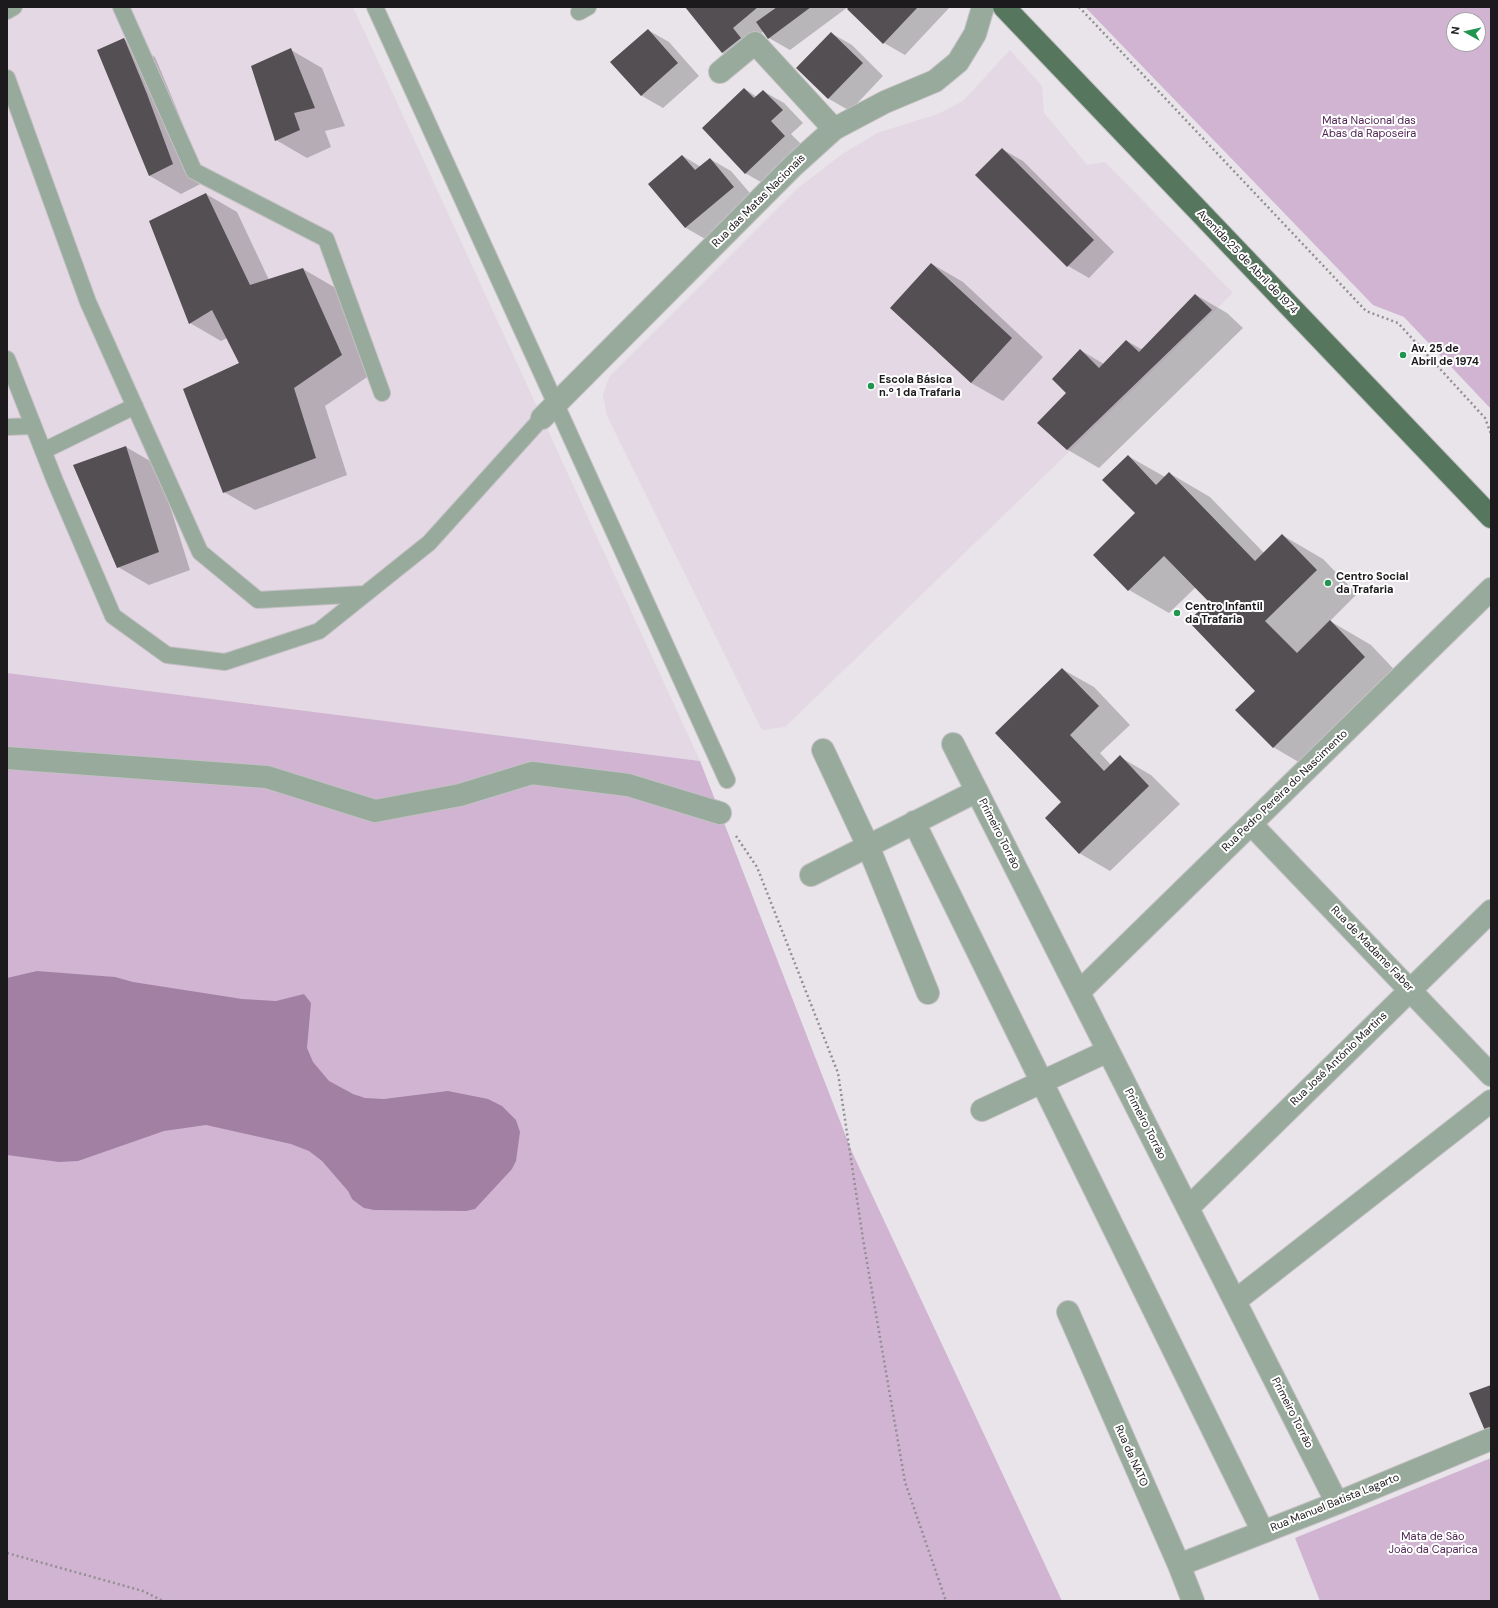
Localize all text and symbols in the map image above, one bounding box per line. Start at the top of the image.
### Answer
north arrow [1446,12,1486,52]
text: N [1448,26,1463,35]
park label: Mata Nacional das Abas da Raposeira [1322,114,1416,140]
street label: Rua das Matas Nacionais [710,152,808,250]
street label: Avenida 25 de Abril de 1974 [1194,207,1300,317]
place label: Av. 25 de Abril de 1974 [1411,342,1479,368]
marker: Av. 25 de Abril de 1974 [1398,350,1408,360]
place label: Escola Básica n.º 1 da Trafaria [879,373,961,399]
marker: Escola Básica n.º 1 da Trafaria [866,381,876,391]
place label: Centro Social da Trafaria [1336,570,1408,596]
marker: Centro Social da Trafaria [1323,578,1333,588]
place label: Centro Infantil da Trafaria [1185,600,1263,626]
marker: Centro Infantil da Trafaria [1172,608,1182,618]
street label: Rua Pedro Pereira do Nascimento [1219,727,1351,855]
street label: Primeiro Torrão [976,797,1022,871]
street label: Rua de Madame Faber [1328,904,1416,994]
street label: Rua José António Martins [1288,1009,1390,1109]
street label: Primeiro Torrão [1122,1087,1168,1161]
street label: Primeiro Torrão [1269,1376,1315,1450]
street label: Rua da NATO [1112,1423,1150,1489]
street label: Rua Manuel Batista Lagarto [1269,1471,1401,1535]
park label: Mata de São João da Caparica [1388,1530,1478,1556]

